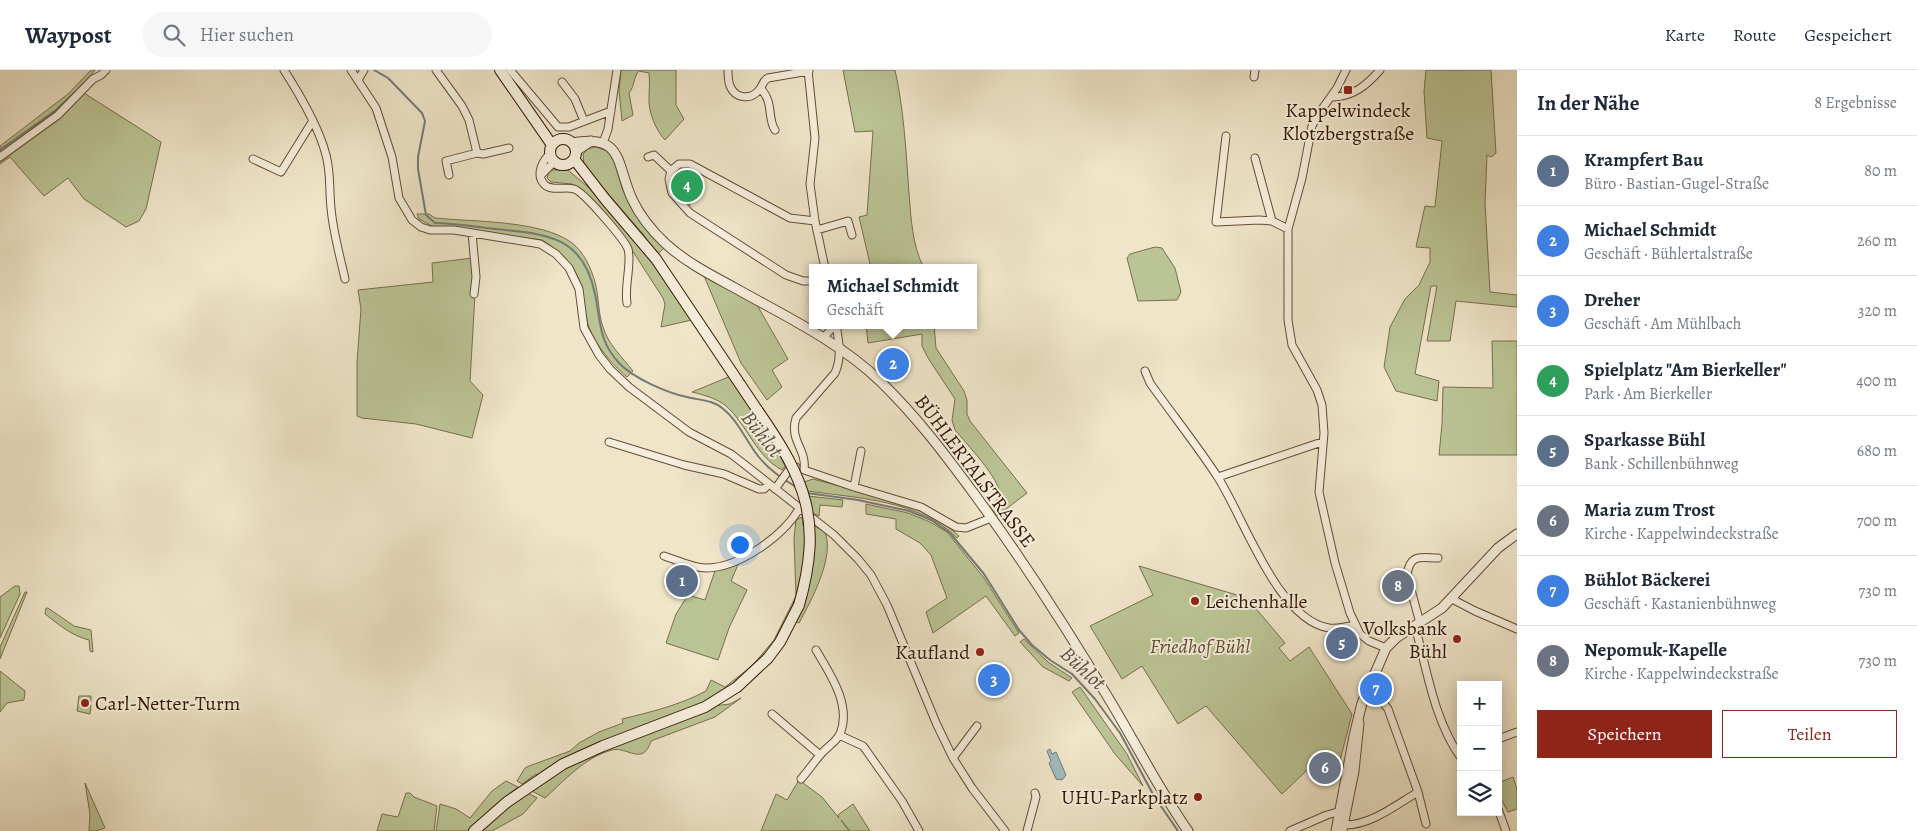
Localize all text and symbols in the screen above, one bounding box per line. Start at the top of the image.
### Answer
search box [142,12,492,57]
text: Waypost [25,19,112,51]
icon: search [160,21,188,49]
text: Hier suchen [200,22,294,48]
text: Karte [1665,23,1705,47]
text: Route [1733,23,1776,47]
text: Gespeichert [1804,23,1892,47]
marker: Kappelwindeck Klotzbergstraße [1342,84,1354,96]
text: In der Nähe [1537,89,1639,117]
text: 8 Ergebnisse [1814,92,1897,114]
place label: Kappelwindeck Klotzbergstraße [1282,97,1414,147]
text: Krampfert Bau [1584,147,1703,173]
text: 1 [1550,160,1556,182]
text: 80 m [1864,160,1897,182]
pin: 4 [671,167,703,205]
text: Büro · Bastian-Gugel-Straße [1584,173,1769,195]
text: Michael Schmidt [1584,217,1716,243]
text: 2 [1549,230,1557,252]
text: 260 m [1857,230,1897,252]
text: Geschäft · Bühlertalstraße [1584,243,1753,265]
popup [809,264,977,329]
text: Michael Schmidt [827,273,959,299]
text: Dreher [1584,287,1640,313]
text: Geschäft [827,299,884,321]
text: 3 [1550,300,1556,322]
text: 320 m [1858,300,1897,322]
text: Geschäft · Am Mühlbach [1584,313,1741,335]
pin: 2 [877,345,909,383]
text: Spielplatz "Am Bierkeller" [1584,357,1787,383]
text: 4 [1549,370,1557,392]
text: 400 m [1856,370,1897,392]
text: Park · Am Bierkeller [1584,383,1712,405]
street label: BÜHLERTALSTRASSE [909,389,1041,553]
water label: Bühlot [735,405,790,464]
text: Sparkasse Bühl [1584,427,1705,453]
text: 5 [1550,440,1556,462]
text: 680 m [1857,440,1897,462]
text: Bank · Schillenbühnweg [1584,453,1739,475]
text: Maria zum Trost [1584,497,1715,523]
text: 6 [1549,510,1557,532]
text: 700 m [1857,510,1897,532]
text: Kirche · Kappelwindeckstraße [1584,523,1779,545]
your location [727,532,753,558]
pin: 1 [666,562,698,600]
pin: 8 [1382,567,1414,605]
text: Bühlot Bäckerei [1584,567,1710,593]
text: 7 [1550,580,1556,602]
text: 730 m [1859,580,1897,602]
place label: Leichenhalle [1205,588,1308,615]
text: Geschäft · Kastanienbühnweg [1584,593,1776,615]
marker: Leichenhalle [1189,595,1201,607]
place label: Volksbank Bühl [1362,615,1447,665]
pin: 5 [1326,624,1358,662]
park label: Friedhof Bühl [1150,633,1250,660]
marker: Volksbank Bühl [1451,633,1463,645]
text: Nepomuk-Kapelle [1584,637,1727,663]
place label: Kaufland [895,639,970,666]
water label: Bühlot [1054,640,1112,697]
marker: Kaufland [974,646,986,658]
text: 8 [1549,650,1557,672]
text: 730 m [1859,650,1897,672]
pin: 3 [978,661,1010,699]
text: Kirche · Kappelwindeckstraße [1584,663,1779,685]
pin: 7 [1360,670,1392,708]
map controls [1457,681,1502,816]
button: + [1457,681,1502,726]
place label: Carl-Netter-Turm [95,690,241,717]
marker: Carl-Netter-Turm [79,697,91,709]
button: Speichern [1537,710,1712,758]
button: Teilen [1722,710,1897,758]
button: − [1457,726,1502,771]
pin: 6 [1309,749,1341,787]
button: layers [1457,771,1502,816]
place label: UHU-Parkplatz [1061,784,1188,811]
marker: UHU-Parkplatz [1192,791,1204,803]

